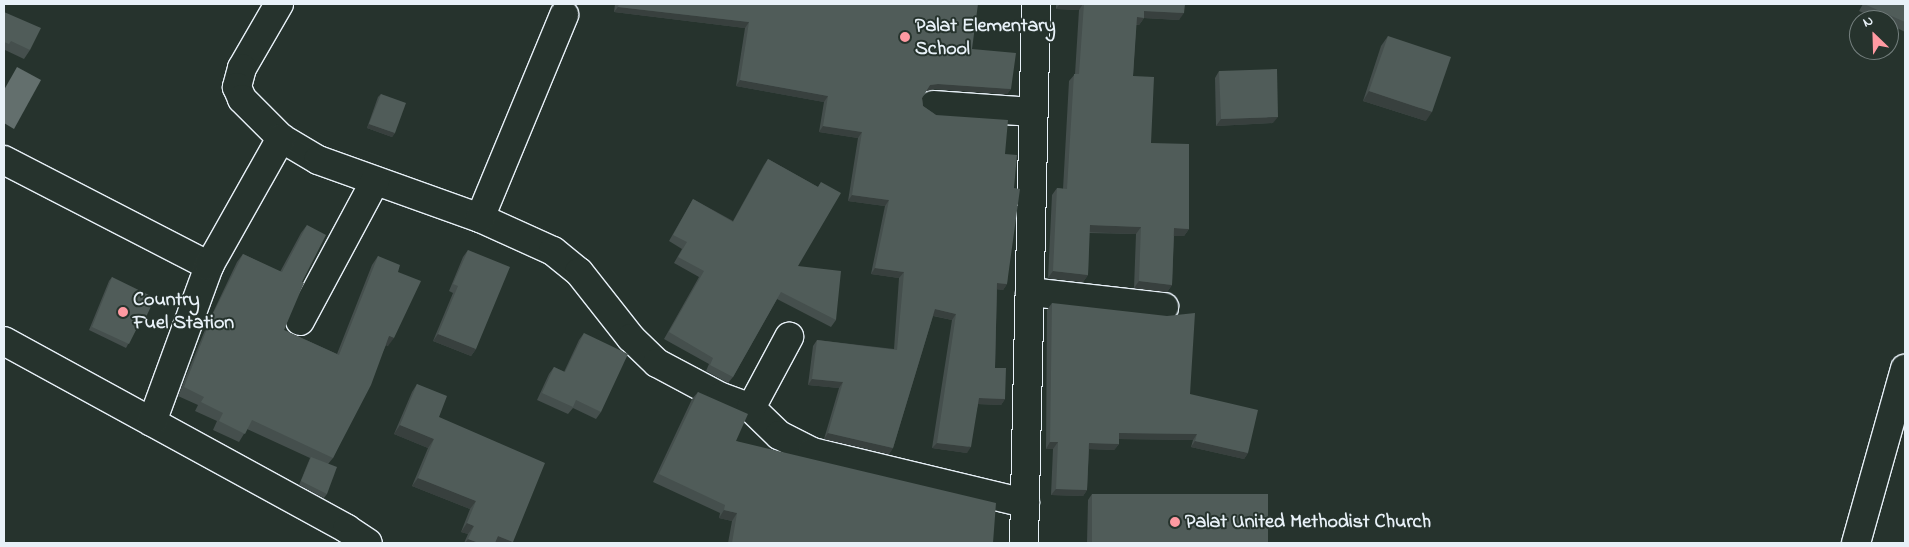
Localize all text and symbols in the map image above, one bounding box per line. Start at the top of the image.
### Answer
north arrow [1849,10,1899,60]
text: N [1860,10,1877,33]
place label: Palat Elementary School [915,14,1056,61]
marker: Palat Elementary School [899,31,911,43]
place label: Country Fuel Station [133,288,234,335]
marker: Country Fuel Station [117,306,129,318]
place label: Palat United Methodist Church [1185,510,1431,534]
marker: Palat United Methodist Church [1169,516,1181,528]

